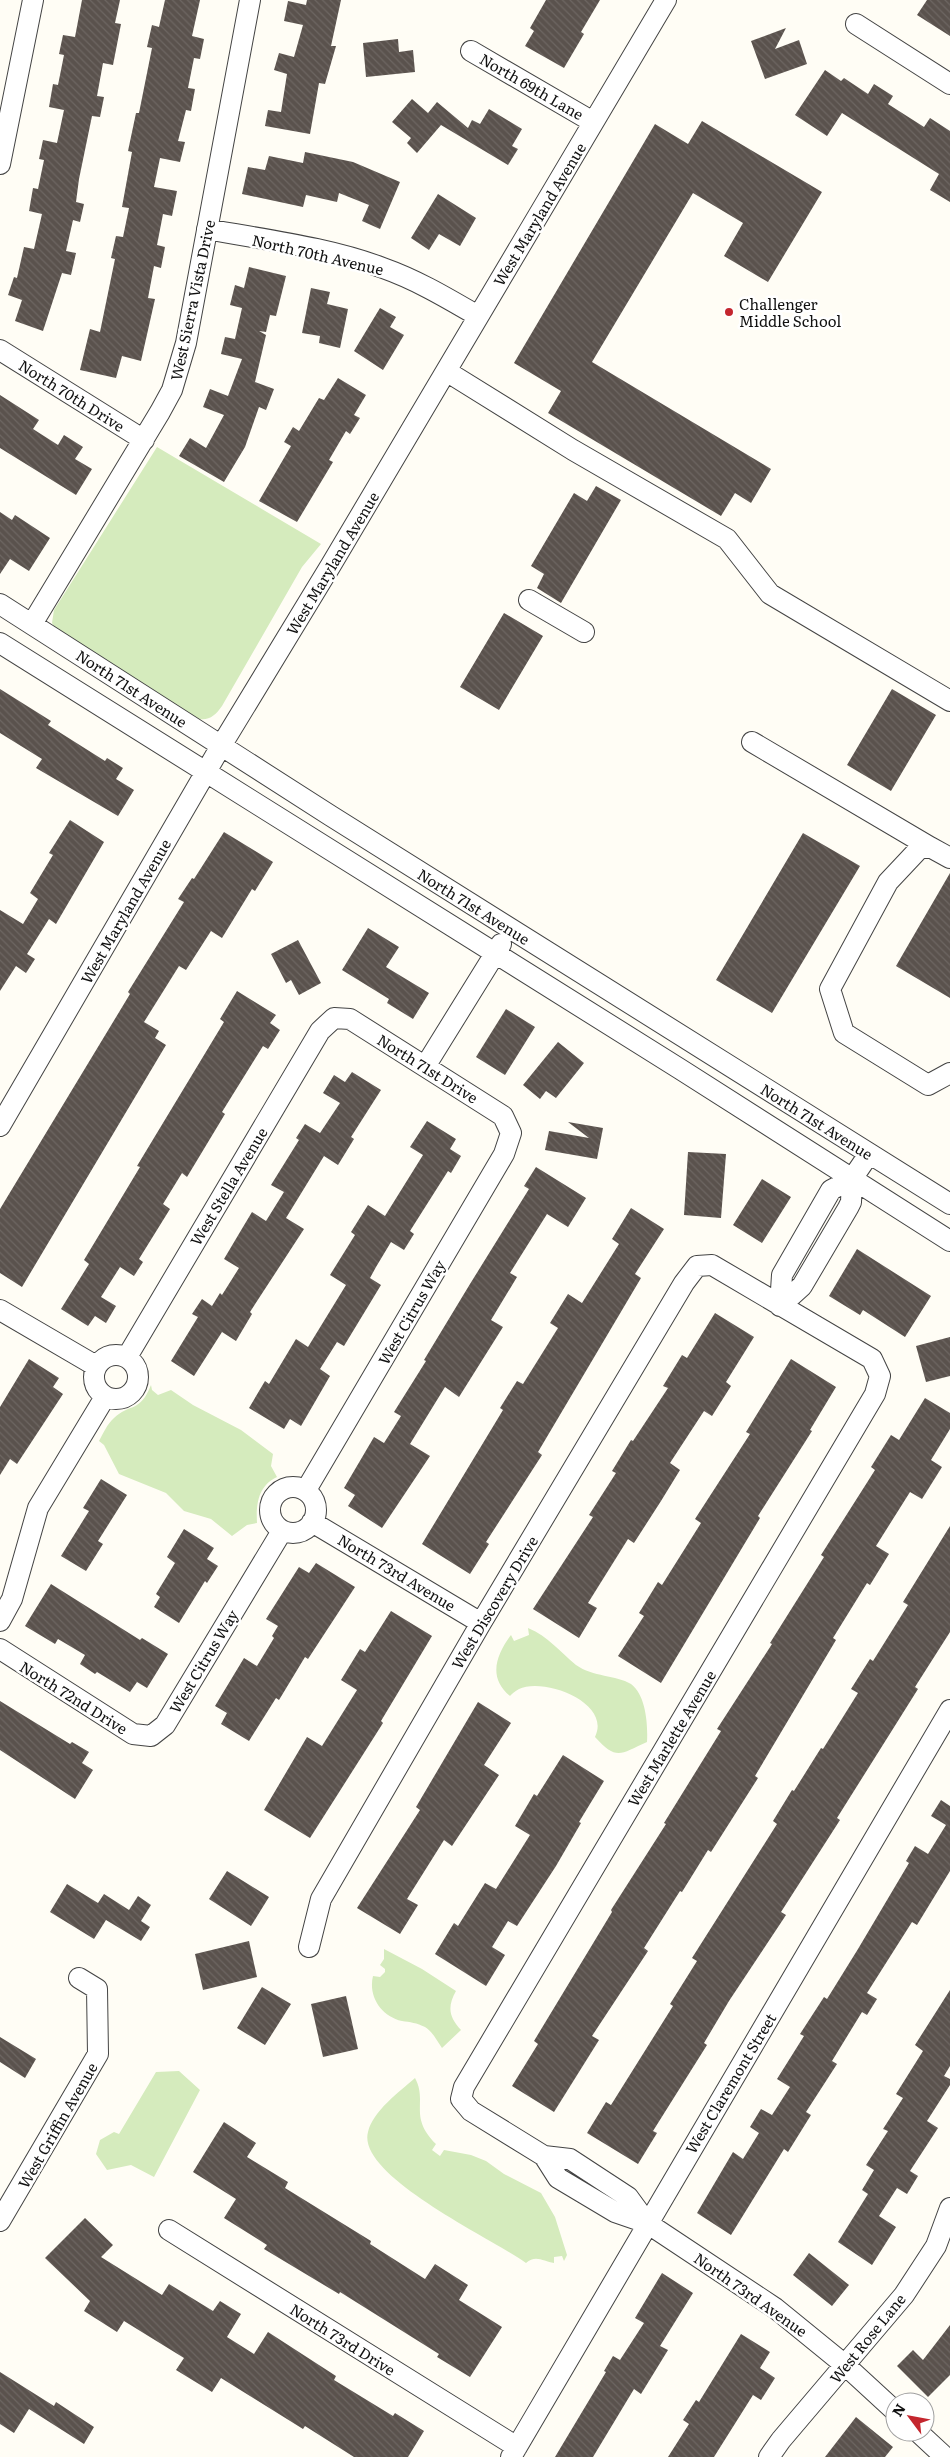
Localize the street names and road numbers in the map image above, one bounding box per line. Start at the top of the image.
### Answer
street label: North 69th Lane [476,47,588,125]
street label: West Maryland Avenue [487,138,591,290]
street label: West Sierra Vista Drive [164,217,220,383]
street label: North 70th Avenue [250,228,386,280]
street label: North 70th Drive [15,353,130,437]
street label: West Maryland Avenue [280,487,384,639]
street label: North 71st Avenue [72,643,192,733]
street label: West Maryland Avenue [74,834,176,988]
street label: North 71st Avenue [413,862,535,950]
street label: North 71st Drive [373,1028,483,1108]
street label: North 71st Avenue [756,1077,878,1165]
street label: West Stella Avenue [184,1122,273,1250]
street label: West Citrus Way [372,1255,451,1369]
street label: North 73rd Avenue [334,1528,460,1616]
street label: West Discovery Drive [445,1531,543,1673]
street label: West Citrus Way [163,1604,243,1717]
street label: North 72nd Drive [16,1655,132,1739]
street label: West Marlette Avenue [621,1665,721,1811]
street label: West Claremont Street [679,2008,781,2158]
street label: West Griffin Avenue [12,2058,103,2192]
street label: North 73rd Avenue [690,2246,813,2342]
street label: West Rose Lane [823,2288,911,2388]
street label: North 73rd Drive [286,2297,400,2381]

